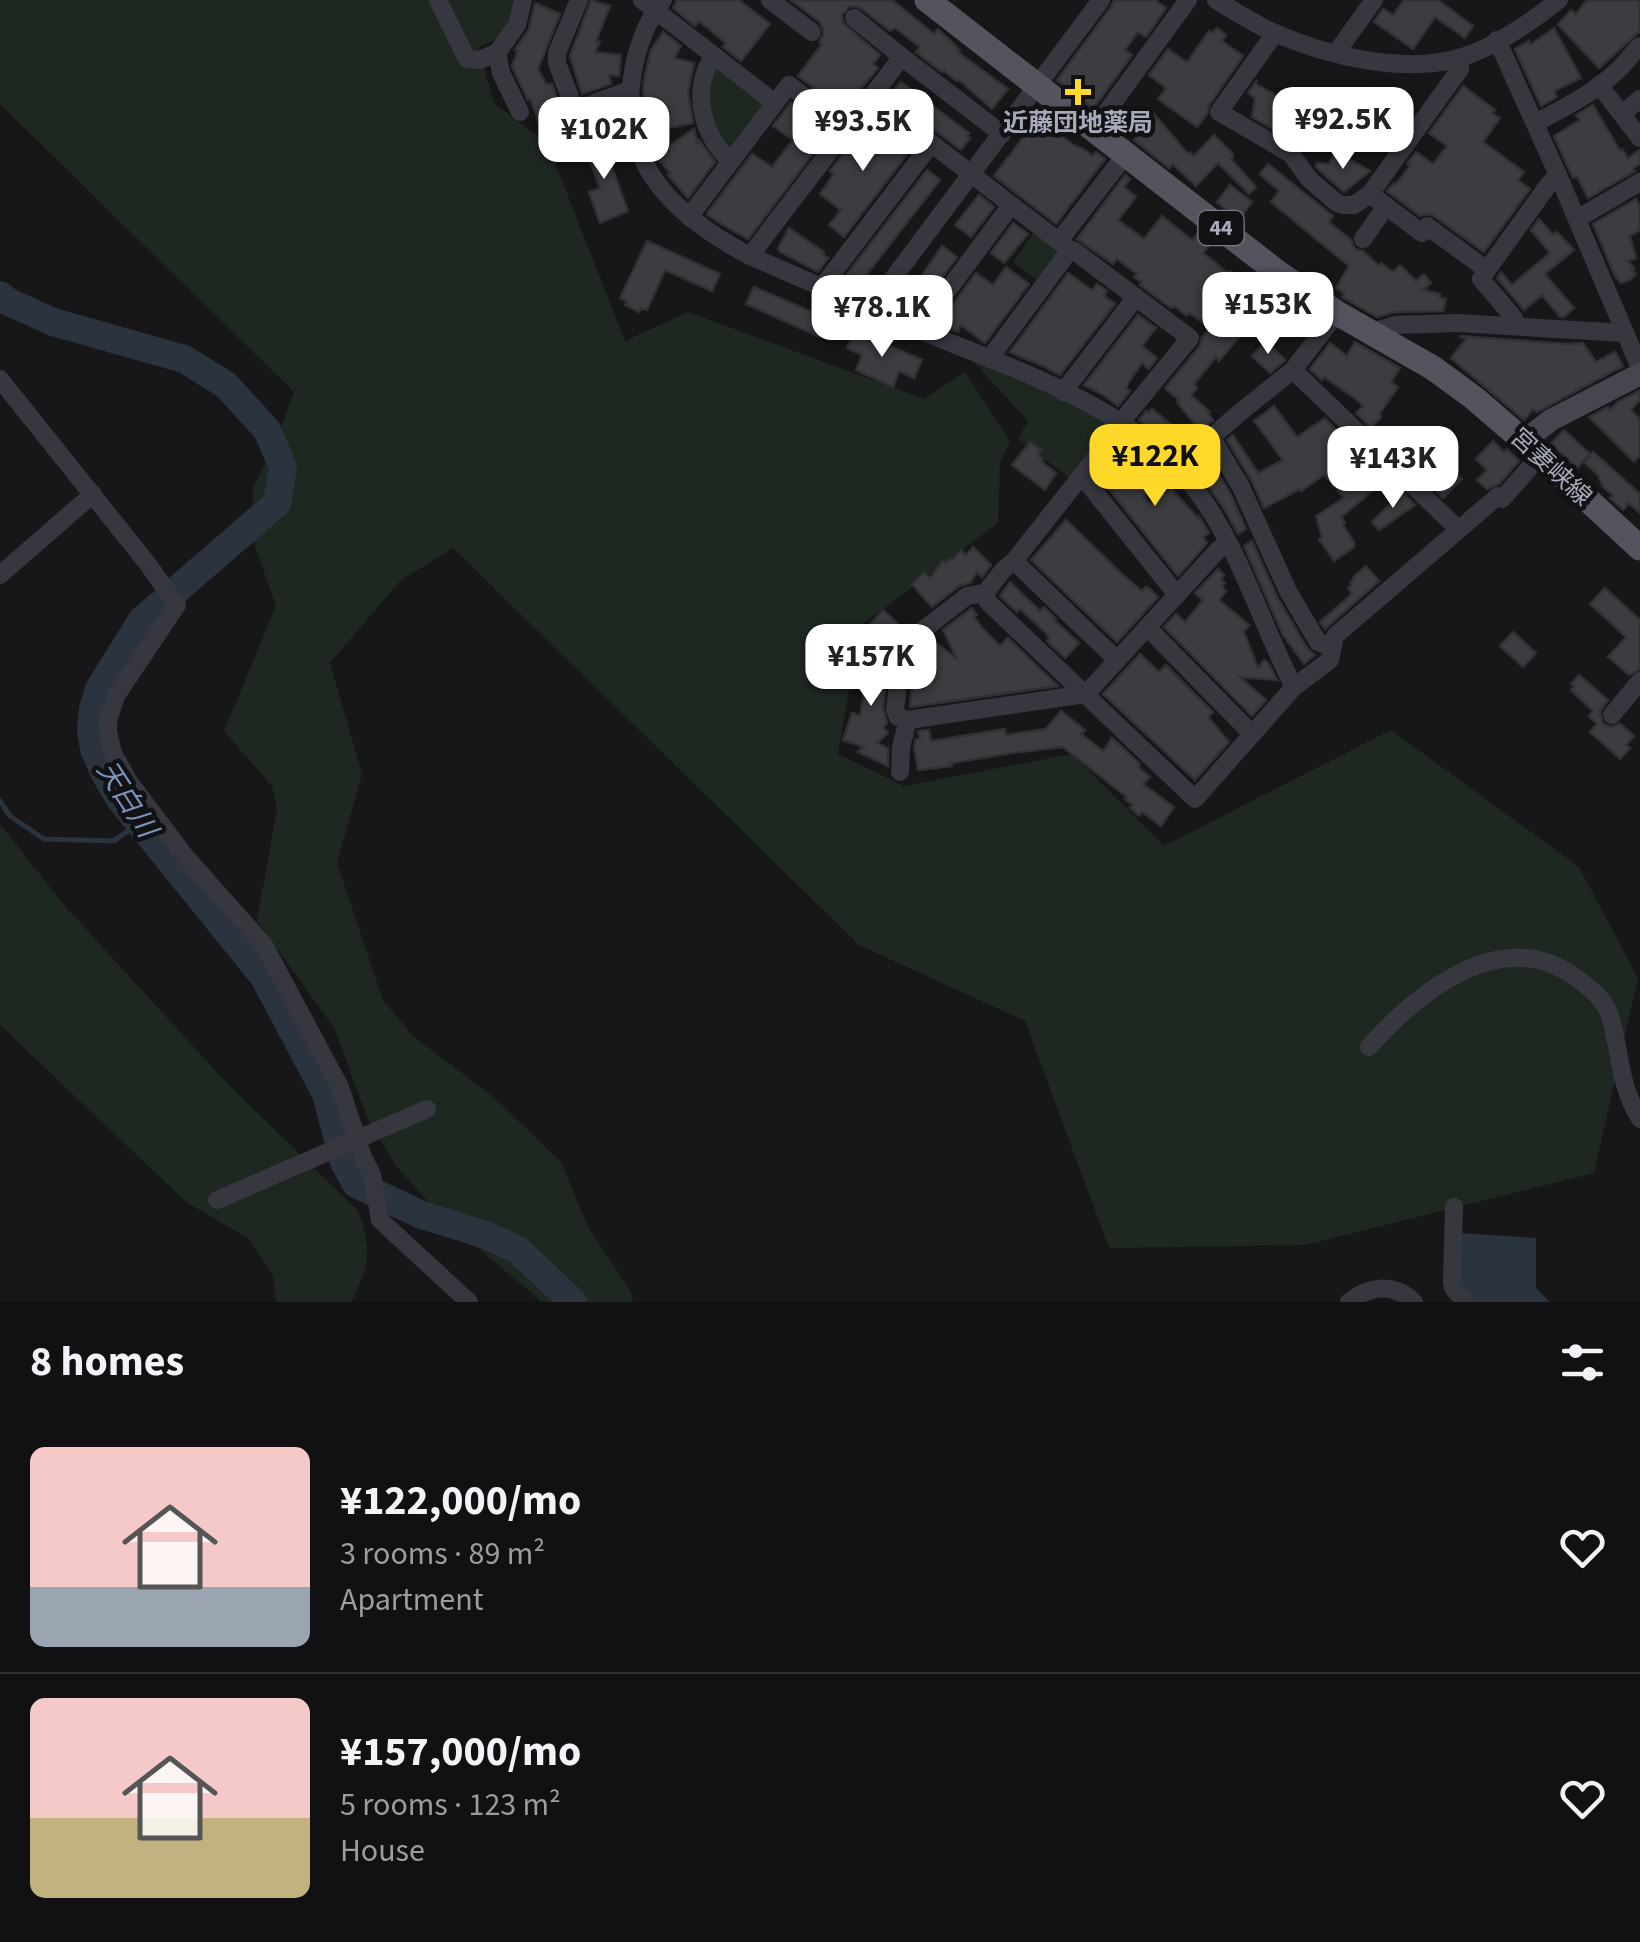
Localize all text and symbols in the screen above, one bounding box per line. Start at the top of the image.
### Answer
marker: 近藤団地薬局 [1067,81,1089,103]
pin: ¥92.5K [1262,87,1424,172]
pin: ¥93.5K [782,89,944,174]
text: ¥92.5K [1295,96,1391,142]
pin: ¥102K [534,97,674,182]
text: ¥93.5K [815,98,911,144]
place label: 近藤団地薬局 [1003,105,1153,141]
text: ¥102K [560,106,648,152]
road number: 44 [1198,211,1244,245]
pin: ¥153K [1198,272,1338,357]
pin: ¥78.1K [801,275,963,360]
text: ¥153K [1224,281,1312,327]
text: ¥78.1K [834,284,930,330]
street label: 宮妻峡線 [1502,420,1600,514]
pin: ¥122K [1085,424,1225,509]
pin: ¥143K [1323,426,1463,511]
text: ¥122K [1111,433,1199,479]
text: ¥143K [1349,435,1437,481]
pin: ¥157K [801,624,941,709]
text: ¥157K [827,633,915,679]
water label: 天白川 [87,753,168,848]
text: 8 homes [30,1332,184,1392]
icon: filters [1555,1335,1610,1390]
text: ¥122,000/mo [340,1471,581,1531]
icon: home [110,1487,230,1607]
icon: heart [1555,1520,1610,1575]
text: 3 rooms · 89 m² [340,1531,545,1577]
text: Apartment [340,1577,483,1623]
text: ¥157,000/mo [340,1722,581,1782]
icon: home [110,1738,230,1858]
icon: heart [1555,1771,1610,1826]
text: 5 rooms · 123 m² [340,1782,561,1828]
text: House [340,1828,425,1874]

